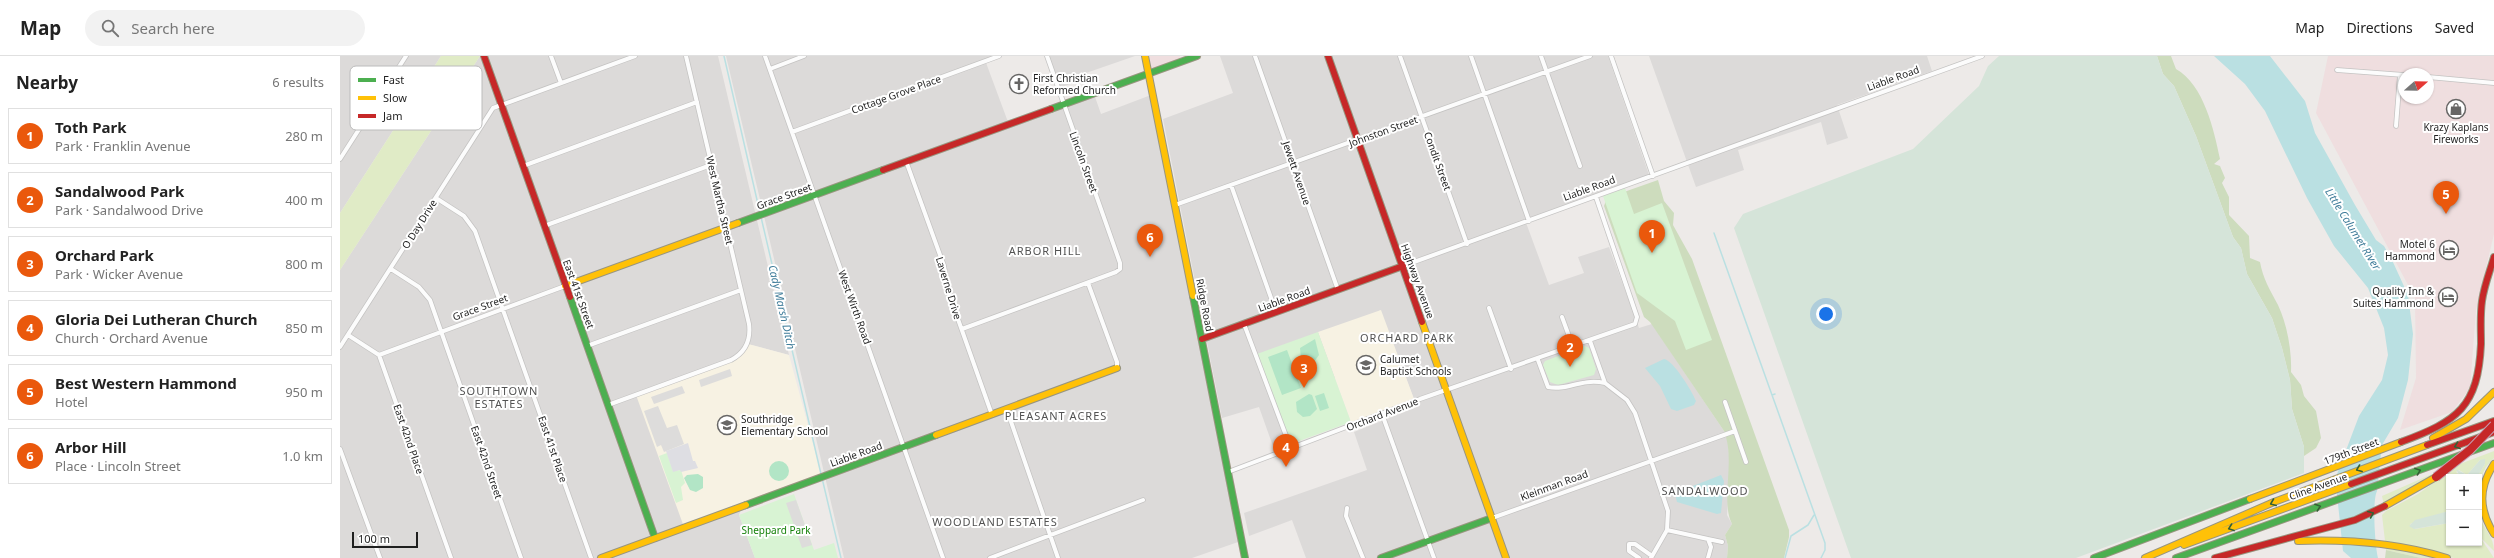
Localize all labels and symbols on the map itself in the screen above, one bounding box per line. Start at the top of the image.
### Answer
street label: Liable Road [1865,62,1921,94]
legend [350,66,482,130]
north arrow [2398,68,2434,104]
street label: Cottage Grove Place [849,71,943,117]
place label: First Christian Reformed Church [1033,71,1116,97]
text: Fast [383,72,404,87]
church icon: First Christian Reformed Church [1008,73,1030,95]
text: Slow [383,90,407,105]
shop icon: Krazy Kaplans Fireworks [2445,98,2467,120]
text: Jam [382,108,402,123]
street label: Johnston Street [1346,112,1420,150]
place label: Krazy Kaplans Fireworks [2423,120,2489,146]
street label: Lincoln Street [1066,129,1102,195]
street label: Condit Street [1421,130,1455,193]
street label: Jewett Avenue [1279,138,1315,207]
street label: West Martha Street [703,154,737,246]
street label: Liable Road [1561,172,1617,204]
street label: Grace Street [754,179,814,212]
pin: 5 [2433,181,2459,214]
water label: Little Calumet River [2322,185,2385,273]
street label: O Day Drive [398,196,440,251]
pin: 1 [1639,220,1665,253]
pin: 6 [1137,224,1163,257]
place label: Motel 6 Hammond [2385,237,2435,263]
hotel icon: Motel 6 Hammond [2438,239,2460,261]
street label: Highway Avenue [1398,242,1438,321]
district label: ARBOR HILL [1009,243,1081,258]
street label: Laverne Drive [933,255,965,321]
street label: East 41st Street [560,258,598,331]
water label: Cady Marsh Ditch [765,263,799,351]
street label: West Wirth Road [835,268,875,346]
street label: Ridge Road [1193,277,1217,333]
street label: Liable Road [1256,283,1312,315]
place label: Quality Inn & Suites Hammond [2353,284,2435,310]
hotel icon: Quality Inn & Suites Hammond [2437,286,2459,308]
street label: Grace Street [450,290,510,323]
your location [1816,304,1836,324]
district label: ORCHARD PARK [1360,330,1454,345]
pin: 2 [1557,334,1583,367]
place label: Calumet Baptist Schools [1380,352,1452,378]
school or university icon: Calumet Baptist Schools [1355,354,1377,376]
pin: 3 [1291,355,1317,388]
district label: SOUTHTOWN ESTATES [460,383,538,411]
street label: Orchard Avenue [1344,394,1420,434]
street label: East 42nd Place [390,402,428,476]
district label: PLEASANT ACRES [1005,408,1107,423]
place label: Southridge Elementary School [741,412,828,438]
street label: East 41st Place [535,414,571,484]
school or university icon: Southridge Elementary School [716,414,738,436]
street label: East 42nd Street [468,424,506,501]
pin: 4 [1273,434,1299,467]
street label: 179th Street [2322,434,2381,468]
street label: Liable Road [828,438,884,470]
one-way arrow [2454,441,2461,449]
one-way arrow [2356,464,2363,472]
street label: Kleinman Road [1518,466,1590,504]
one-way arrow [2415,467,2422,475]
street label: Cline Avenue [2287,469,2349,503]
district label: SANDALWOOD [1661,483,1749,498]
one-way arrow [2269,498,2276,506]
one-way arrow [2314,504,2321,512]
one-way arrow [2368,510,2375,518]
district label: WOODLAND ESTATES [932,514,1058,529]
park label: Sheppard Park [741,523,811,537]
one-way arrow [2228,523,2235,532]
scale bar [352,530,418,549]

